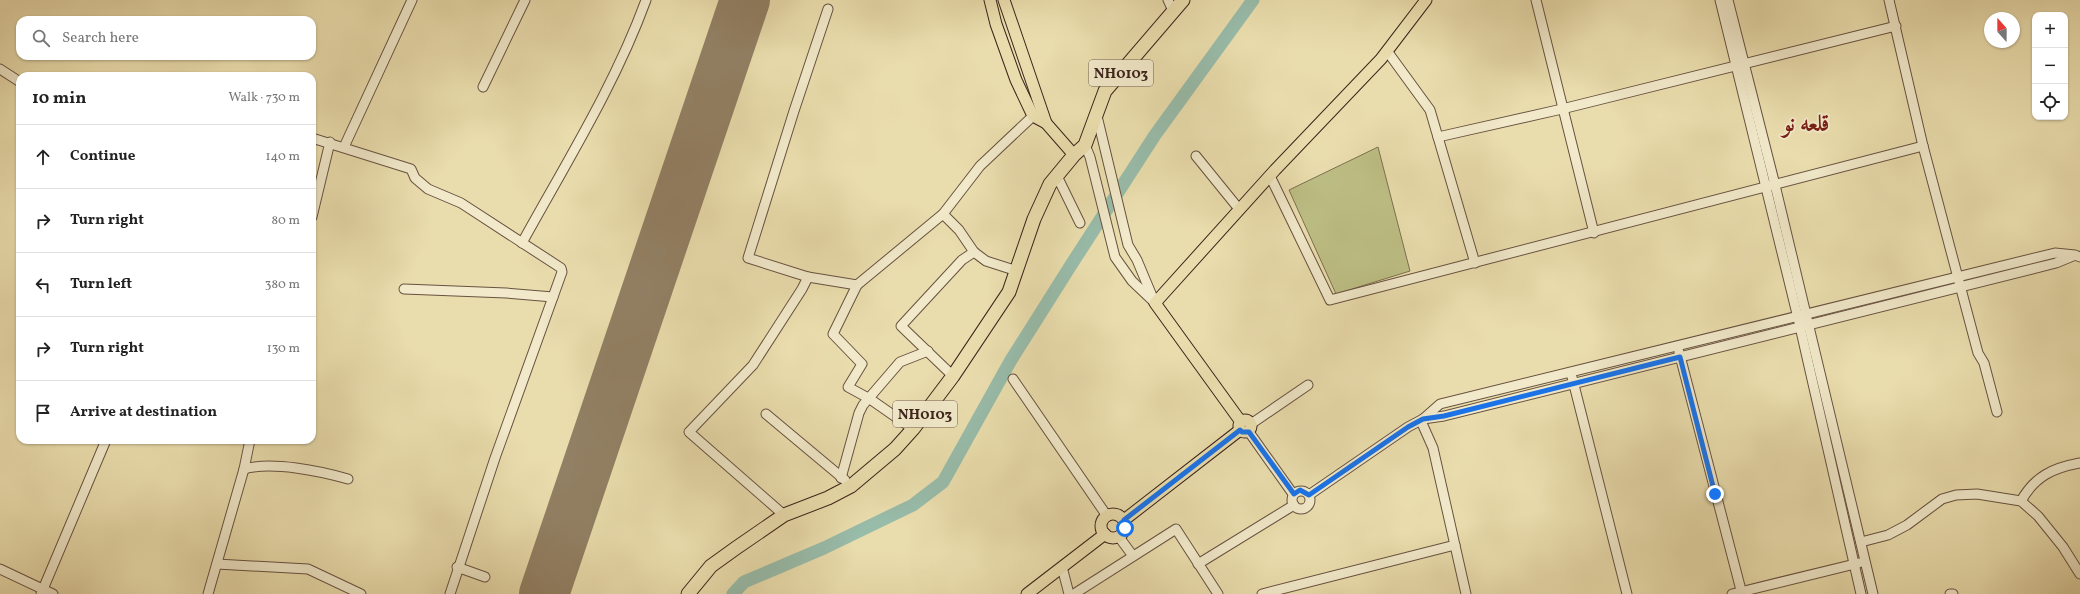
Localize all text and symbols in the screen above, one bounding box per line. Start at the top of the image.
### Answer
north arrow [1984,12,2020,48]
map controls [2032,12,2068,120]
button: + [2032,12,2068,48]
search box [16,16,316,60]
icon: search [30,27,52,49]
text: Search here [62,28,139,49]
button: − [2032,48,2068,84]
road number: NH0103 [1089,60,1153,86]
button: locate [2032,84,2068,120]
text: 10 min [32,87,86,110]
text: Walk · 730 m [228,89,300,107]
district label: قلعه نو [1779,108,1830,142]
icon: ahead [32,146,54,168]
text: Continue [70,146,135,167]
text: 140 m [266,148,300,166]
icon: right [32,210,54,232]
text: Turn right [70,210,144,231]
text: 80 m [271,212,300,230]
icon: left [32,274,54,296]
text: Turn left [70,274,132,295]
text: 380 m [265,276,300,294]
icon: right [32,338,54,360]
text: Turn right [70,338,144,359]
text: 130 m [267,340,300,358]
road number: NH0103 [893,401,957,427]
icon: arrive [32,402,54,424]
text: Arrive at destination [70,402,217,423]
route end [1706,485,1724,503]
route start [1116,519,1134,537]

